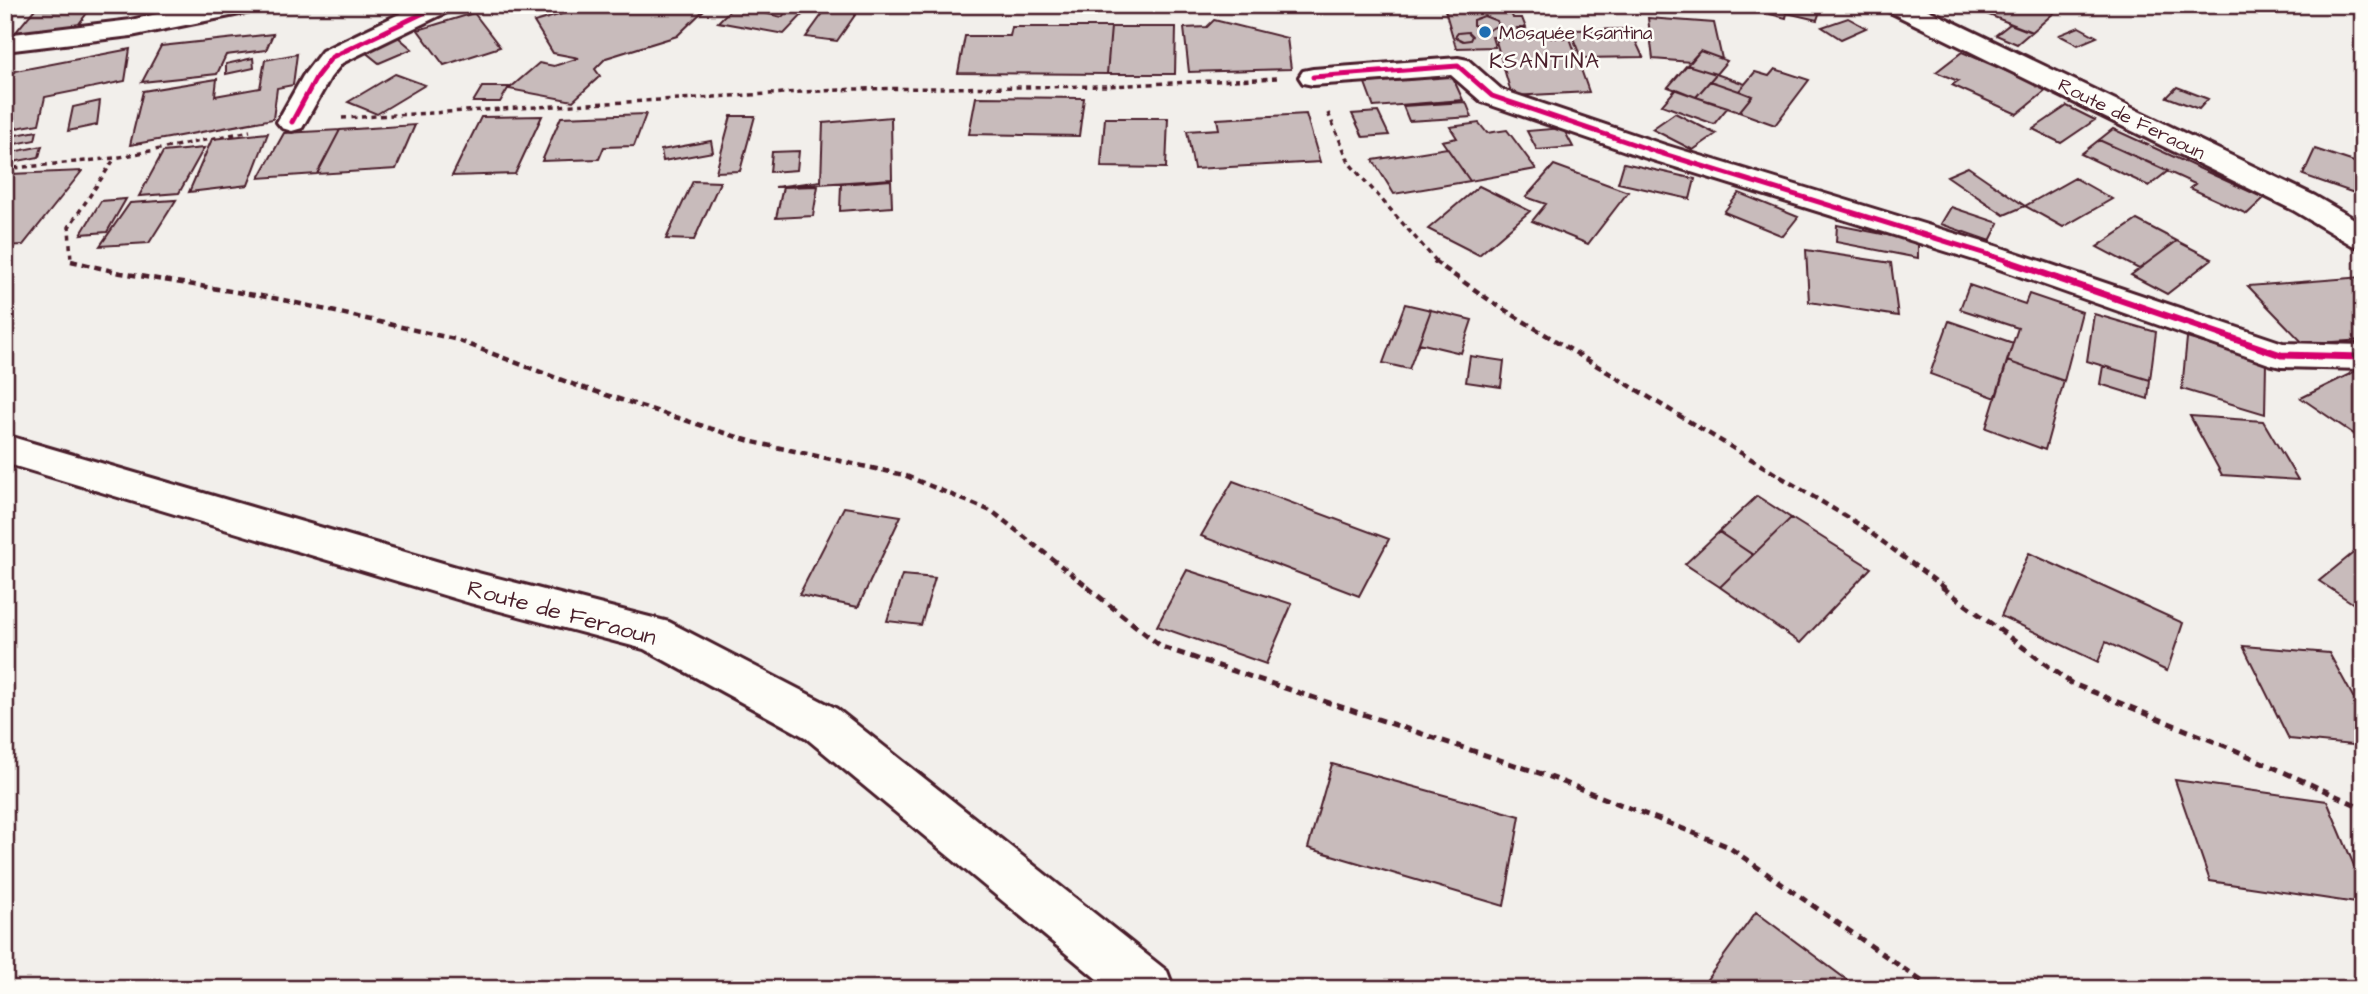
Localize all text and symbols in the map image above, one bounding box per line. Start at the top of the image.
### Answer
place label: Mosquée Ksantina [1499,20,1653,47]
marker: Mosquée Ksantina [1477,24,1493,40]
district label: KSANTINA [1489,47,1601,76]
street label: Route de Feraoun [2053,72,2209,167]
street label: Route de Feraoun [464,572,660,654]

